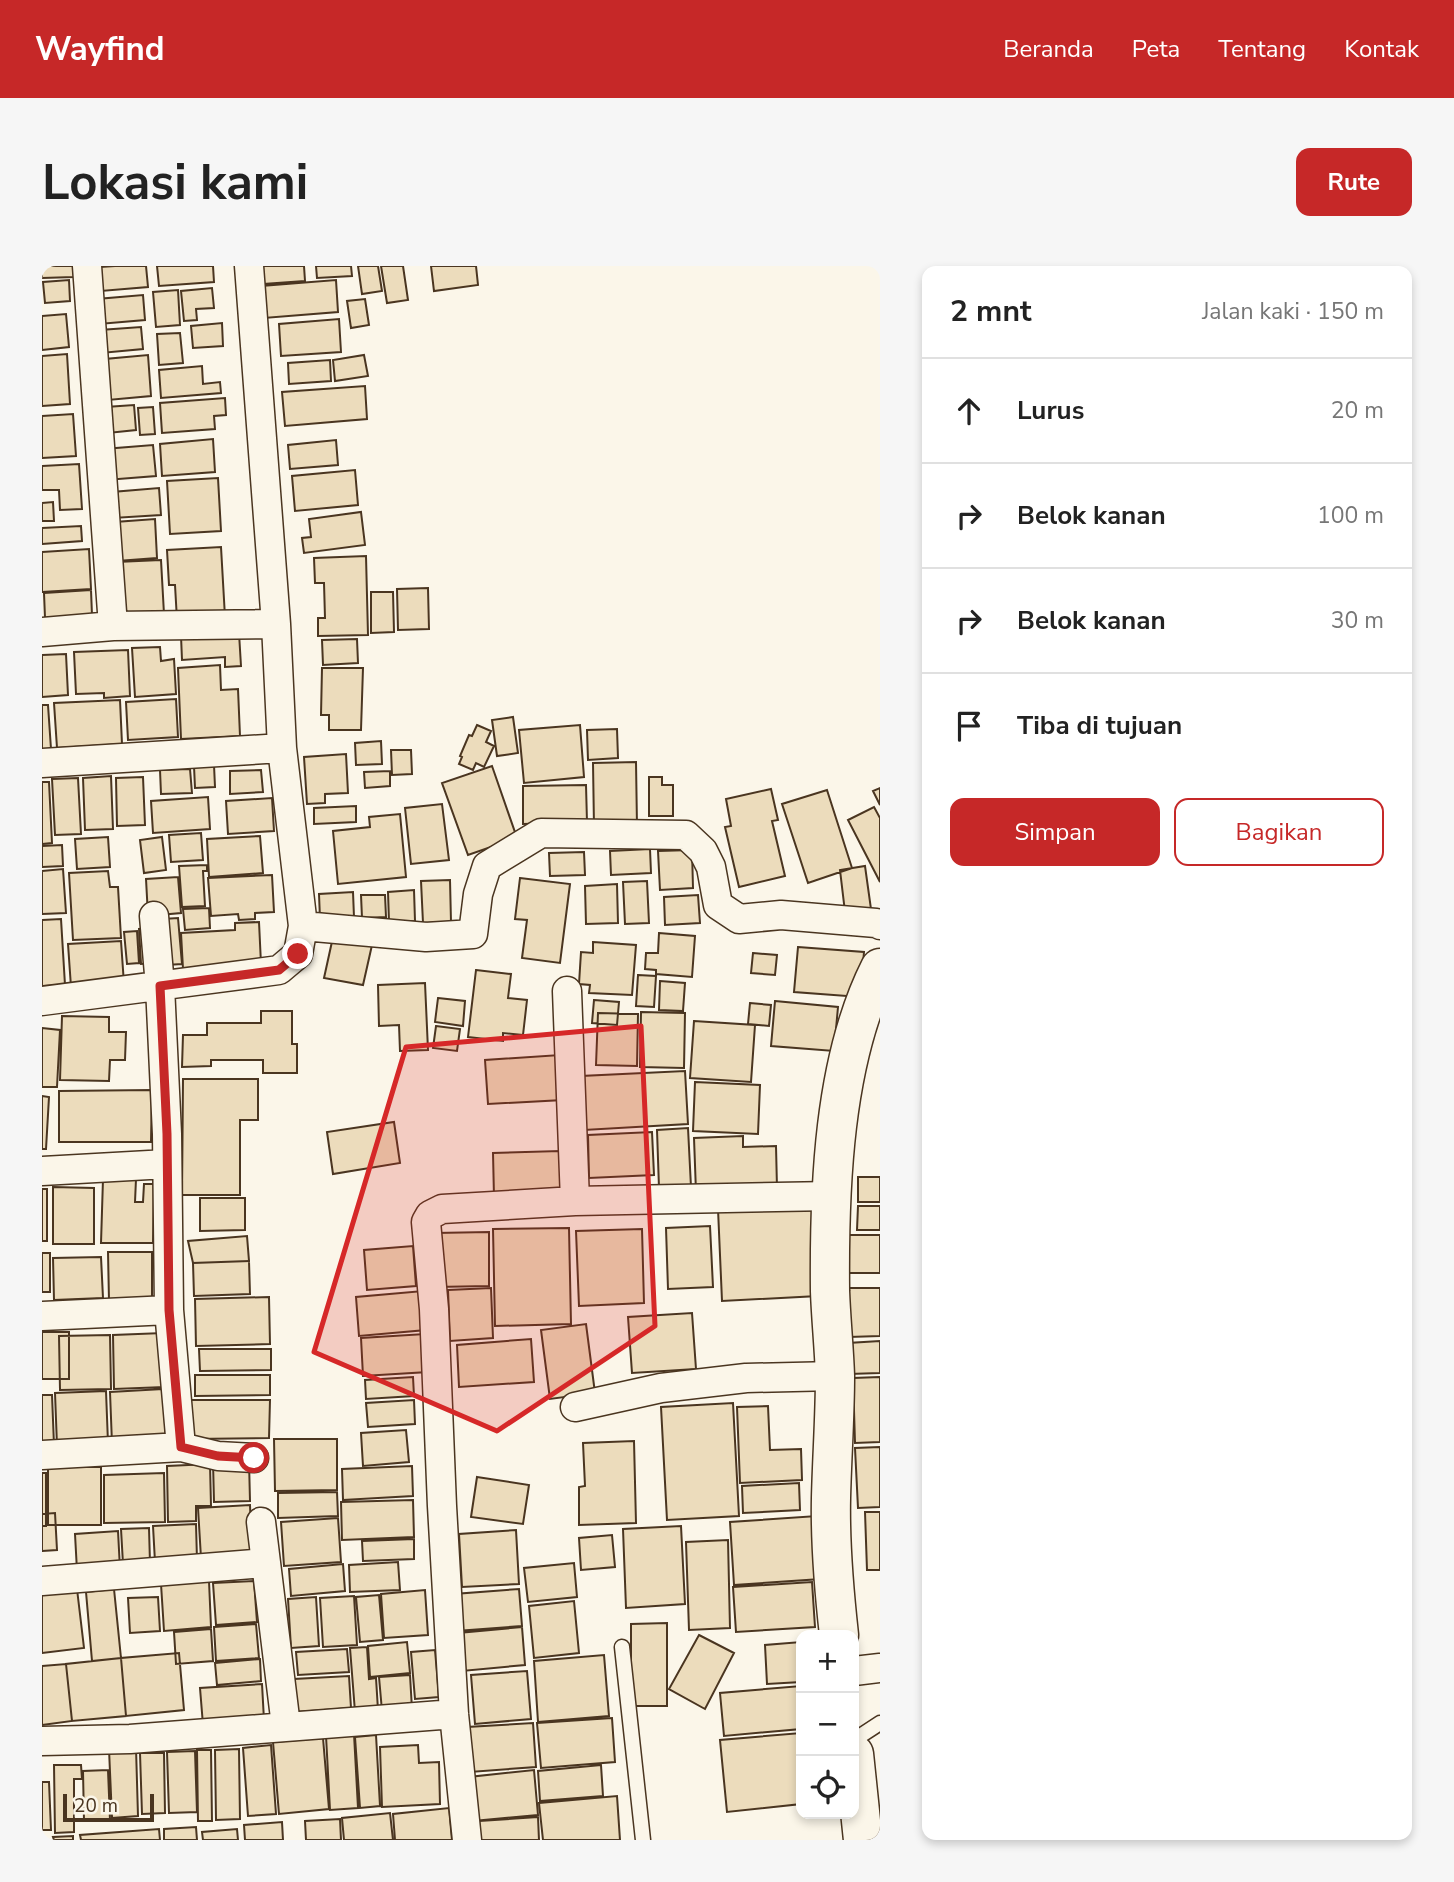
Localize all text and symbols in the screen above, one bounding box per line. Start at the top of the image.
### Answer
text: Wayfind [35,27,165,72]
text: Beranda [1003,33,1094,65]
text: Peta [1132,33,1180,65]
text: Tentang [1218,33,1306,65]
text: Kontak [1344,33,1419,65]
button: Rute [1296,148,1412,216]
text: Lokasi kami [42,149,308,216]
text: 2 mnt [950,291,1031,332]
text: Jalan kaki · 150 m [1202,296,1384,327]
icon: ahead [950,392,988,430]
text: Lurus [1017,393,1084,428]
text: 20 m [1331,395,1384,426]
icon: right [950,497,988,535]
text: Belok kanan [1017,498,1166,533]
text: 100 m [1317,500,1384,531]
icon: right [950,602,988,640]
text: Belok kanan [1017,603,1166,638]
text: 30 m [1331,605,1384,636]
icon: arrive [950,707,988,745]
text: Tiba di tujuan [1017,708,1182,743]
button: Simpan [950,798,1160,866]
button: Bagikan [1174,798,1384,866]
route end [282,938,313,969]
route start [238,1442,269,1473]
map controls [796,1630,859,1819]
button: + [796,1630,859,1693]
button: − [796,1693,859,1756]
button: locate [796,1756,859,1819]
scale bar [63,1791,154,1823]
text: 20 m [74,1793,118,1819]

